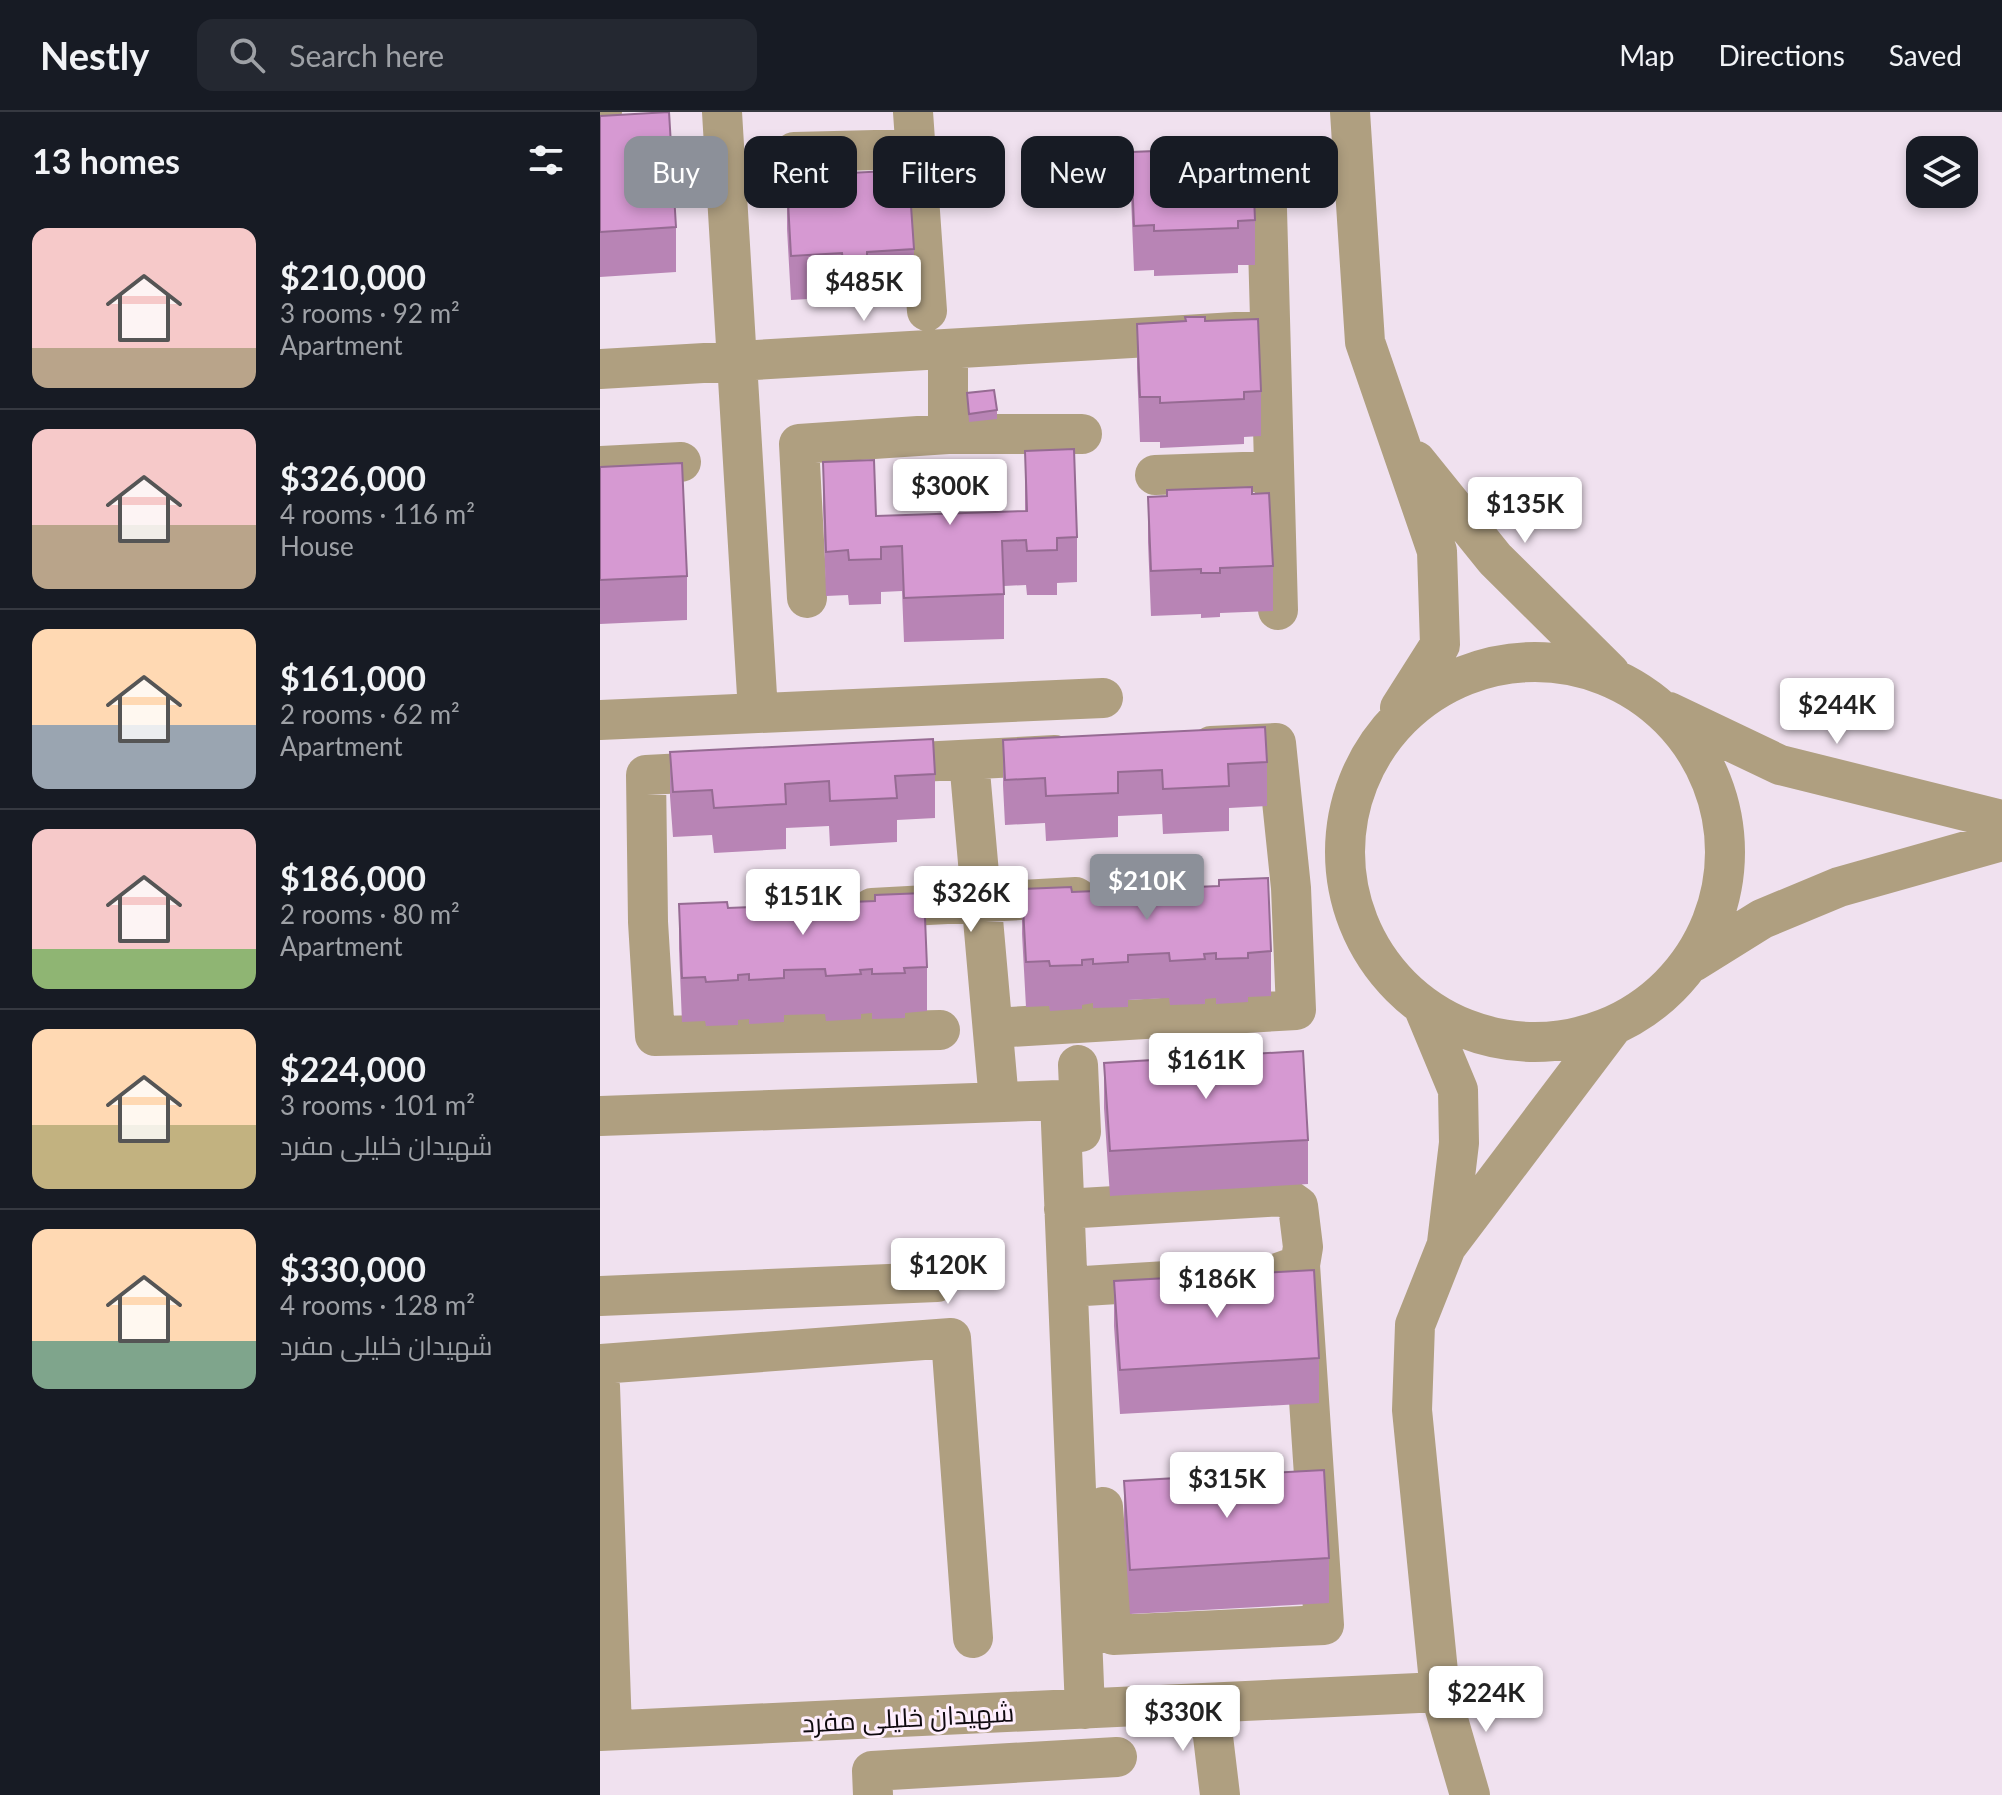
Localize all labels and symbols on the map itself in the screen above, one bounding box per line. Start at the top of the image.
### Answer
pin: $485K [808,255,920,323]
pin: $300K [894,459,1006,527]
pin: $135K [1469,477,1581,545]
pin: $244K [1781,678,1893,746]
pin: $210K [1091,854,1203,922]
pin: $326K [915,866,1027,934]
pin: $151K [747,869,859,937]
pin: $161K [1150,1033,1262,1101]
pin: $120K [892,1238,1004,1306]
pin: $186K [1161,1252,1273,1320]
pin: $315K [1171,1452,1283,1520]
pin: $224K [1430,1666,1542,1734]
pin: $330K [1127,1685,1239,1753]
street label: شهیدان خلیلی مفرد [801,1695,1015,1740]

